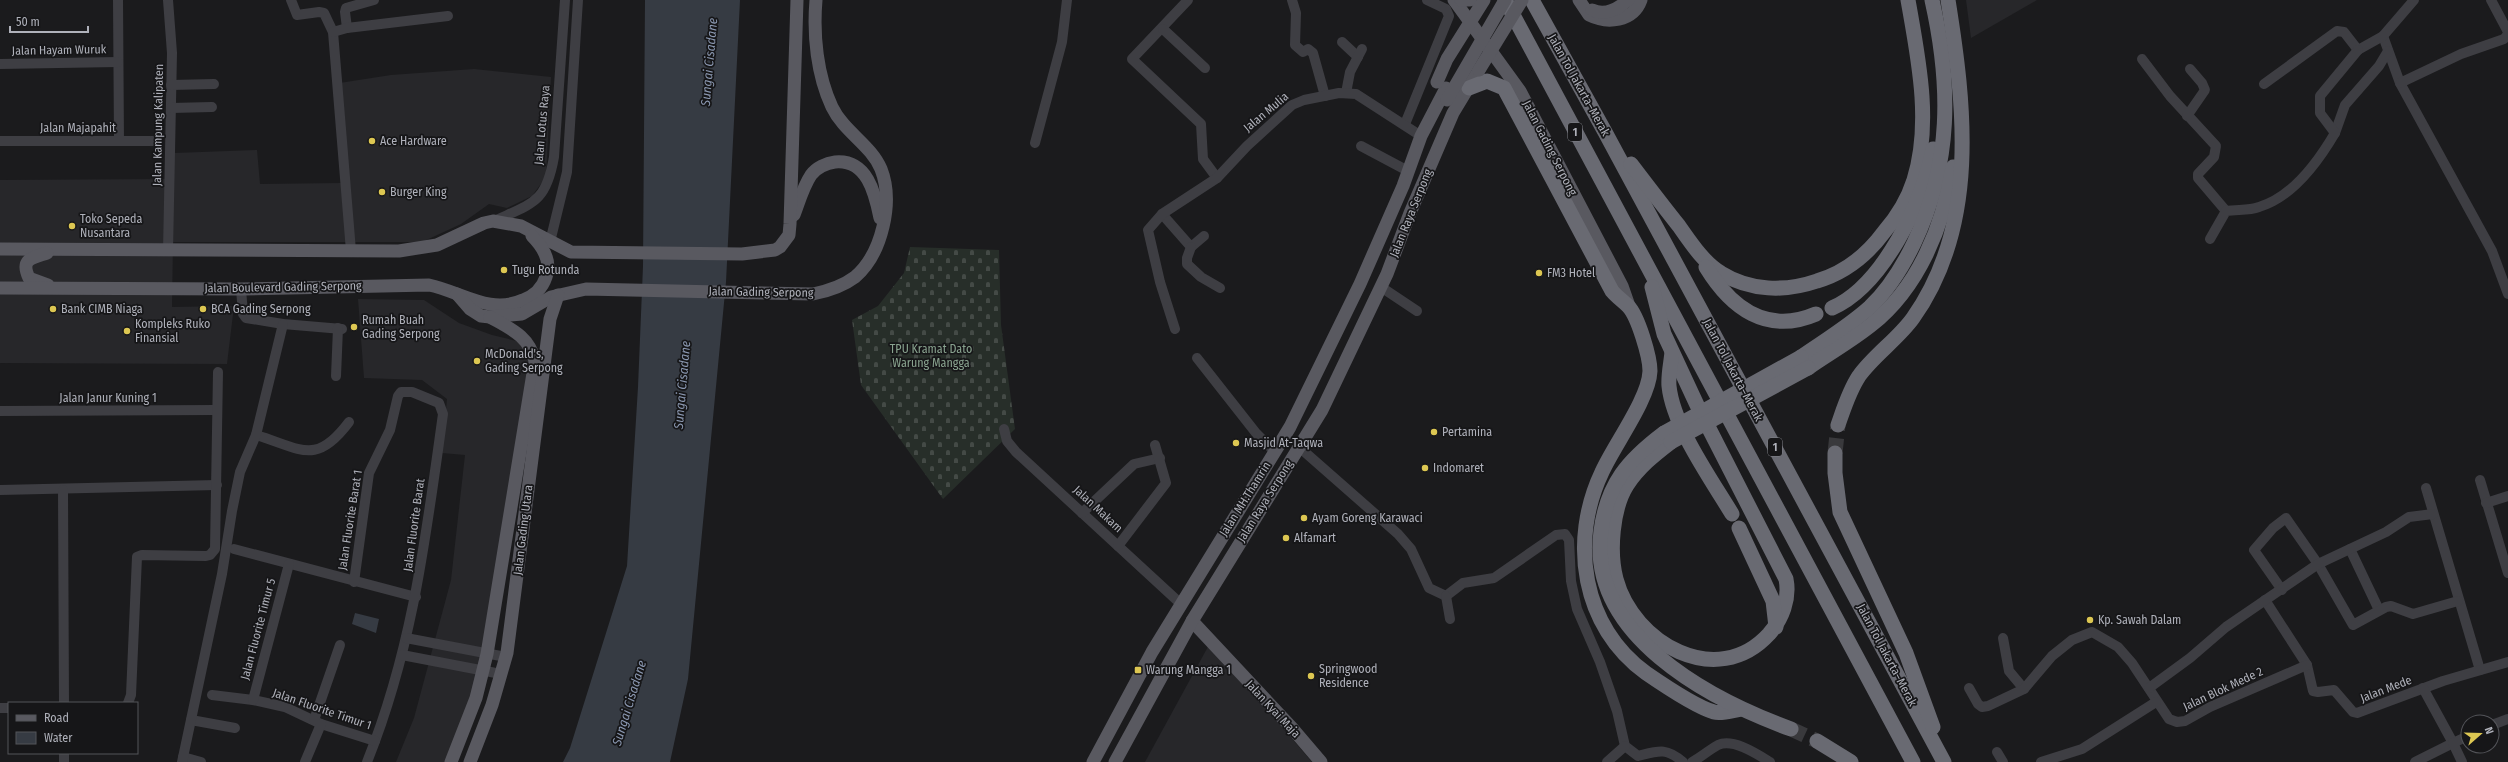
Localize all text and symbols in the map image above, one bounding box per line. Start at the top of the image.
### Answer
scale bar [10,8,88,34]
text: 50 m [16,15,40,29]
water label: Sungai Cisadane [698,17,720,108]
street label: Jalan Tol Jakarta–Merak [1545,32,1613,139]
street label: Jalan Hayam Wuruk [12,42,107,58]
street label: Jalan Kampung Kalipaten [150,64,166,186]
street label: Jalan Lotus Raya [532,84,552,165]
street label: Jalan Mulia [1241,89,1291,135]
street label: Jalan Gading Serpong [1520,98,1580,198]
street label: Jalan Majapahit [40,121,116,135]
road number: 1 [1568,123,1582,141]
place label: Ace Hardware [380,134,447,148]
marker: Ace Hardware [367,136,377,146]
street label: Jalan Raya Serpong [1387,167,1435,259]
place label: Burger King [390,185,447,199]
marker: Burger King [377,187,387,197]
place label: Toko Sepeda Nusantara [80,212,142,240]
marker: Toko Sepeda Nusantara [67,221,77,231]
place label: Tugu Rotunda [512,263,580,277]
marker: Tugu Rotunda [499,265,509,275]
place label: FM3 Hotel [1547,266,1595,280]
marker: FM3 Hotel [1534,268,1544,278]
street label: Jalan Boulevard Gading Serpong [204,279,362,295]
street label: Jalan Gading Serpong [708,284,814,300]
place label: Bank CIMB Niaga [61,302,143,316]
place label: BCA Gading Serpong [211,302,311,316]
marker: Bank CIMB Niaga [48,304,58,314]
marker: BCA Gading Serpong [198,304,208,314]
place label: Rumah Buah Gading Serpong [362,313,440,341]
street label: Jalan Tol Jakarta–Merak [1700,316,1766,424]
place label: Kompleks Ruko Finansial [135,317,210,345]
marker: Rumah Buah Gading Serpong [349,322,359,332]
marker: Kompleks Ruko Finansial [122,326,132,336]
water label: Sungai Cisadane [671,340,693,431]
park label: TPU Kramat Dato Warung Mangga [890,342,972,370]
place label: McDonald's, Gading Serpong [485,347,563,375]
marker: McDonald's, Gading Serpong [472,356,482,366]
street label: Jalan Janur Kuning 1 [59,391,157,405]
place label: Pertamina [1442,425,1492,439]
marker: Pertamina [1429,427,1439,437]
place label: Masjid At-Taqwa [1244,436,1323,450]
marker: Masjid At-Taqwa [1231,438,1241,448]
road number: 1 [1768,438,1782,456]
street label: Jalan Raya Serpong [1234,457,1296,545]
street label: Jalan MH.Thamrin [1216,459,1274,539]
place label: Indomaret [1433,461,1484,475]
marker: Indomaret [1420,463,1430,473]
street label: Jalan Fluorite Barat 1 [335,469,365,571]
street label: Jalan Fluorite Barat [401,478,427,572]
street label: Jalan Makam [1071,483,1125,535]
street label: Jalan Gading Utara [511,484,535,576]
place label: Ayam Goreng Karawaci [1312,511,1423,525]
marker: Ayam Goreng Karawaci [1299,513,1309,523]
place label: Alfamart [1294,531,1336,545]
marker: Alfamart [1281,533,1291,543]
street label: Jalan Fluorite Timur 5 [238,576,278,681]
street label: Jalan Tol Jakarta–Merak [1854,601,1920,709]
place label: Kp. Sawah Dalam [2098,613,2181,627]
marker: Kp. Sawah Dalam [2085,615,2095,625]
water label: Sungai Cisadane [609,659,649,748]
place label: Springwood Residence [1319,662,1377,690]
place label: Warung Mangga 1 [1146,663,1231,677]
street label: Jalan Blok Mede 2 [2181,664,2265,714]
marker: Warung Mangga 1 [1133,665,1143,675]
marker: Springwood Residence [1306,671,1316,681]
street label: Jalan Mede [2358,673,2414,705]
street label: Jalan Kyai Maja [1243,677,1303,741]
street label: Jalan Fluorite Timur 1 [271,686,373,732]
legend [8,702,138,754]
text: Road [44,711,69,725]
north arrow [2460,714,2500,754]
text: N [2482,725,2496,736]
text: Water [44,731,73,745]

